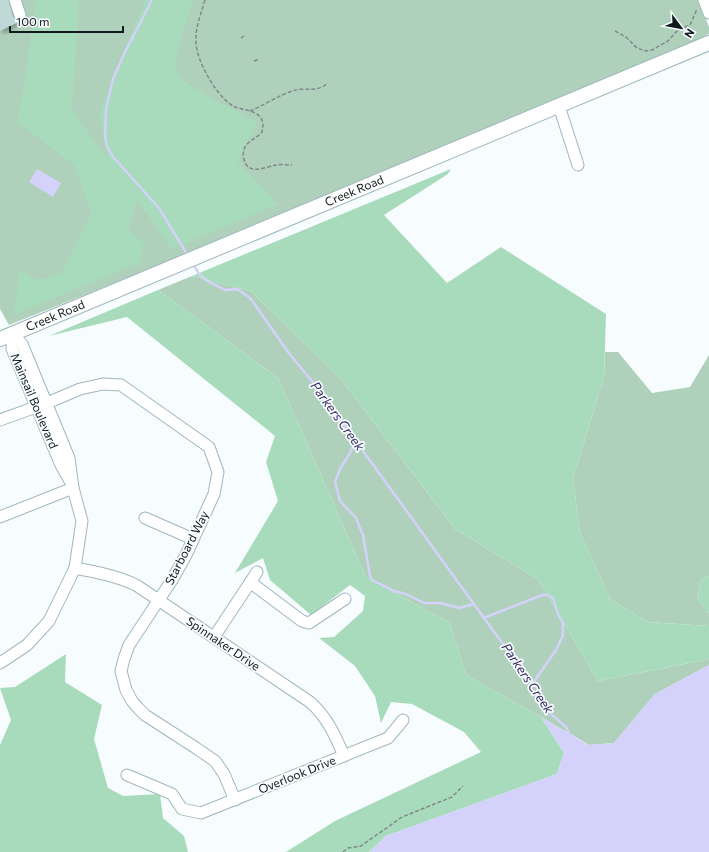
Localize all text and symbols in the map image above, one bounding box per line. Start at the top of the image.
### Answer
scale bar [10,8,123,34]
north arrow [661,8,701,48]
text: 100 m [16,14,50,28]
text: N [682,27,698,41]
street label: Creek Road [322,172,386,209]
street label: Creek Road [23,296,87,333]
street label: Mainsail Boulevard [8,351,61,451]
water label: Parkers Creek [307,378,369,455]
street label: Starboard Way [161,508,211,587]
street label: Spinnaker Drive [184,613,263,673]
water label: Parkers Creek [499,640,558,717]
street label: Overlook Drive [256,752,337,796]

